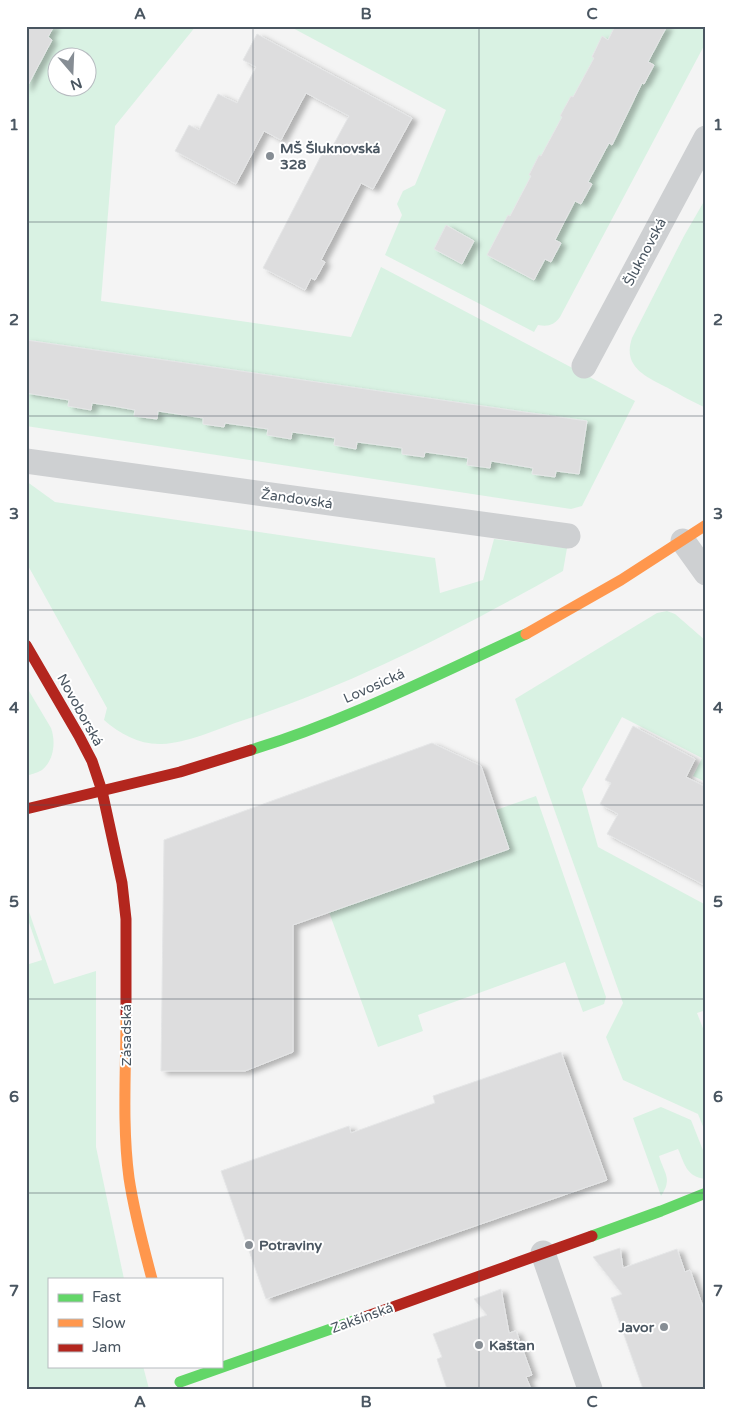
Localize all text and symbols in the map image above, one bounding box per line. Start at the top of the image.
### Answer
text: A [134,4,146,24]
text: B [360,4,372,24]
text: C [586,4,598,24]
north arrow [48,48,98,98]
text: N [68,74,84,94]
text: 1 [9,115,19,135]
text: 1 [713,115,723,135]
place label: MŠ Šluknovská 328 [280,140,381,173]
marker: MŠ Šluknovská 328 [264,150,276,162]
street label: Šluknovská [620,215,670,289]
text: 2 [9,310,19,330]
text: 2 [713,310,723,330]
street label: Žandovská [260,486,334,512]
text: 3 [9,504,19,524]
text: 3 [713,504,723,524]
street label: Lovosická [341,665,407,707]
street label: Novoborská [53,671,107,749]
text: 4 [9,698,19,718]
text: 4 [713,698,723,718]
text: 5 [9,892,19,912]
text: 5 [713,892,723,912]
street label: Zásadská [118,1004,135,1066]
text: 6 [9,1087,19,1107]
text: 6 [713,1087,723,1107]
place label: Potraviny [259,1237,322,1254]
marker: Potraviny [243,1239,255,1251]
legend [48,1278,222,1368]
text: 7 [9,1281,19,1301]
text: 7 [713,1281,723,1301]
text: Fast [92,1288,122,1306]
street label: Zakšínská [328,1299,396,1337]
text: Slow [92,1314,126,1332]
place label: Javor [618,1319,655,1336]
marker: Javor [658,1321,670,1333]
place label: Kaštan [489,1337,535,1354]
text: Jam [92,1338,121,1356]
marker: Kaštan [473,1339,485,1351]
text: A [134,1392,146,1412]
text: B [360,1392,372,1412]
text: C [586,1392,598,1412]

